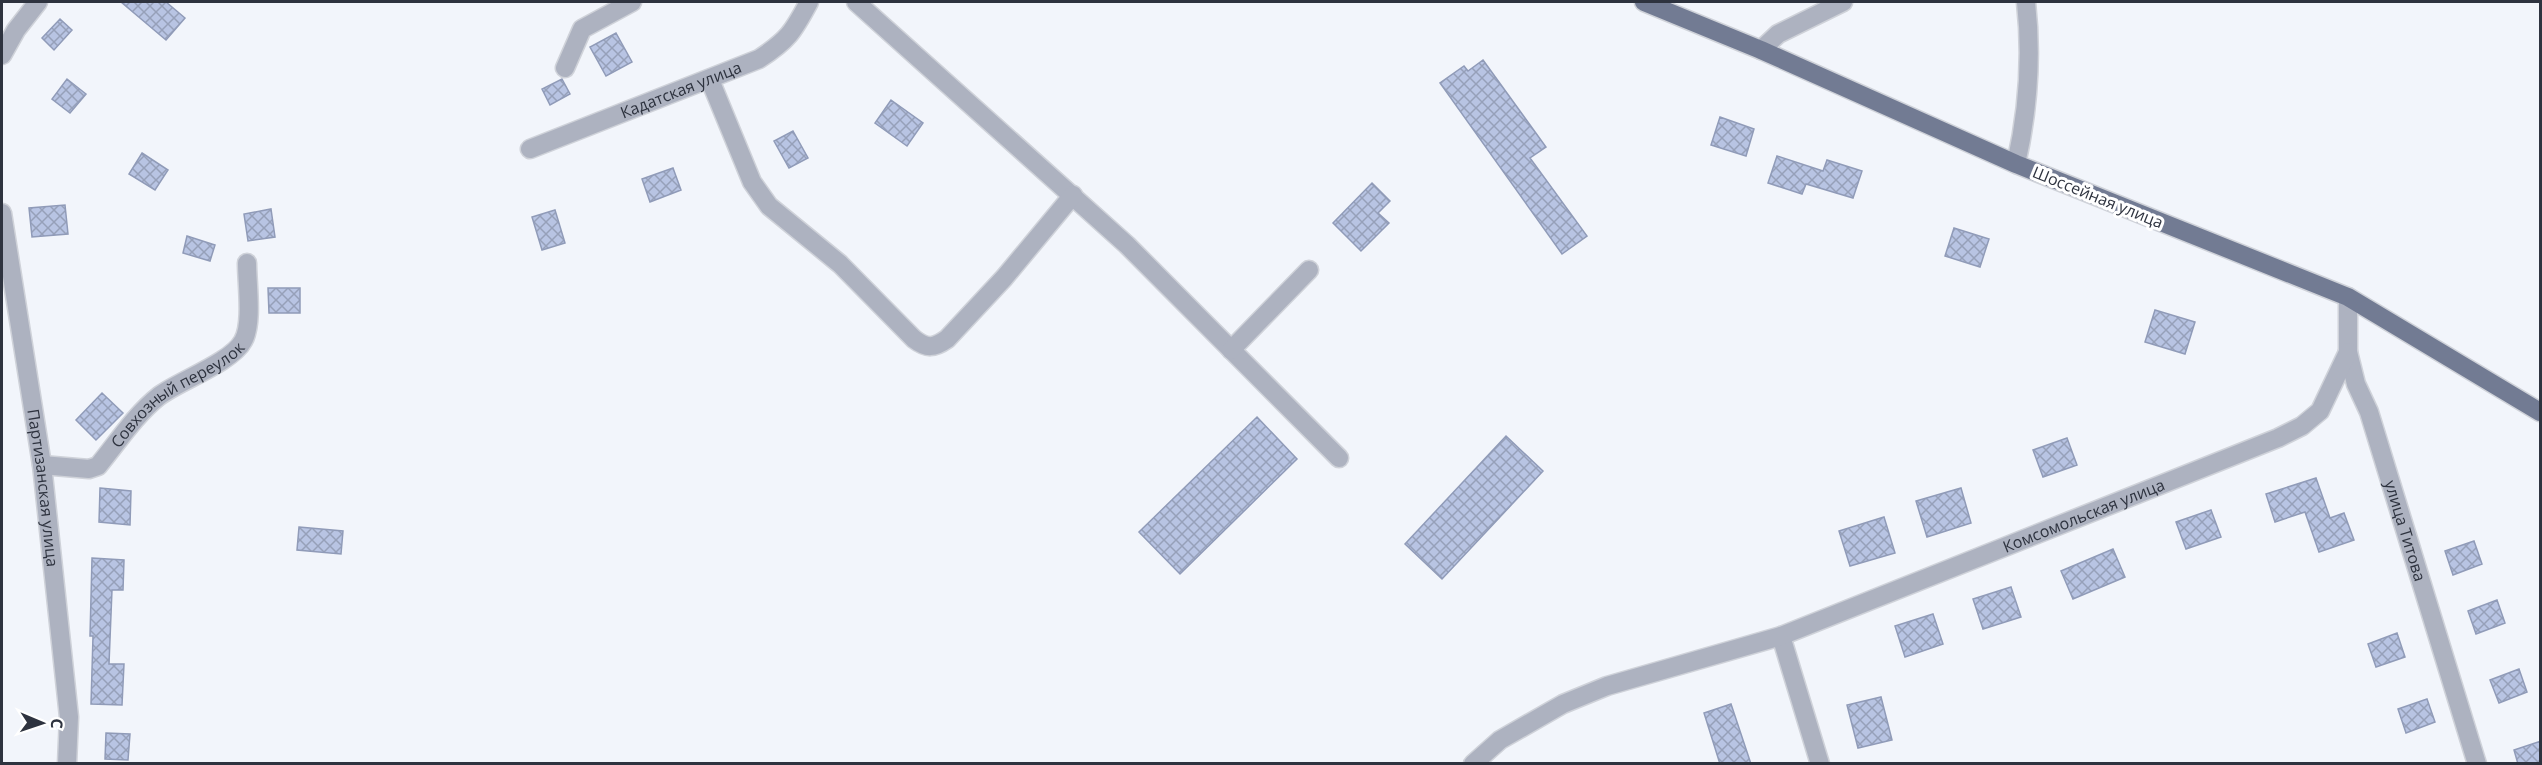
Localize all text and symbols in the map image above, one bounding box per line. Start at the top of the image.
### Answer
street label: Кадатская улица [617,56,745,123]
street label: Шоссейная улица [2029,161,2167,233]
street label: Совхозный переулок [106,336,250,452]
street label: Партизанская улица [22,407,64,568]
street label: Комсомольская улица [1999,473,2168,558]
street label: улица Титова [2380,477,2431,584]
north arrow [12,693,72,753]
text: С [46,718,68,729]

